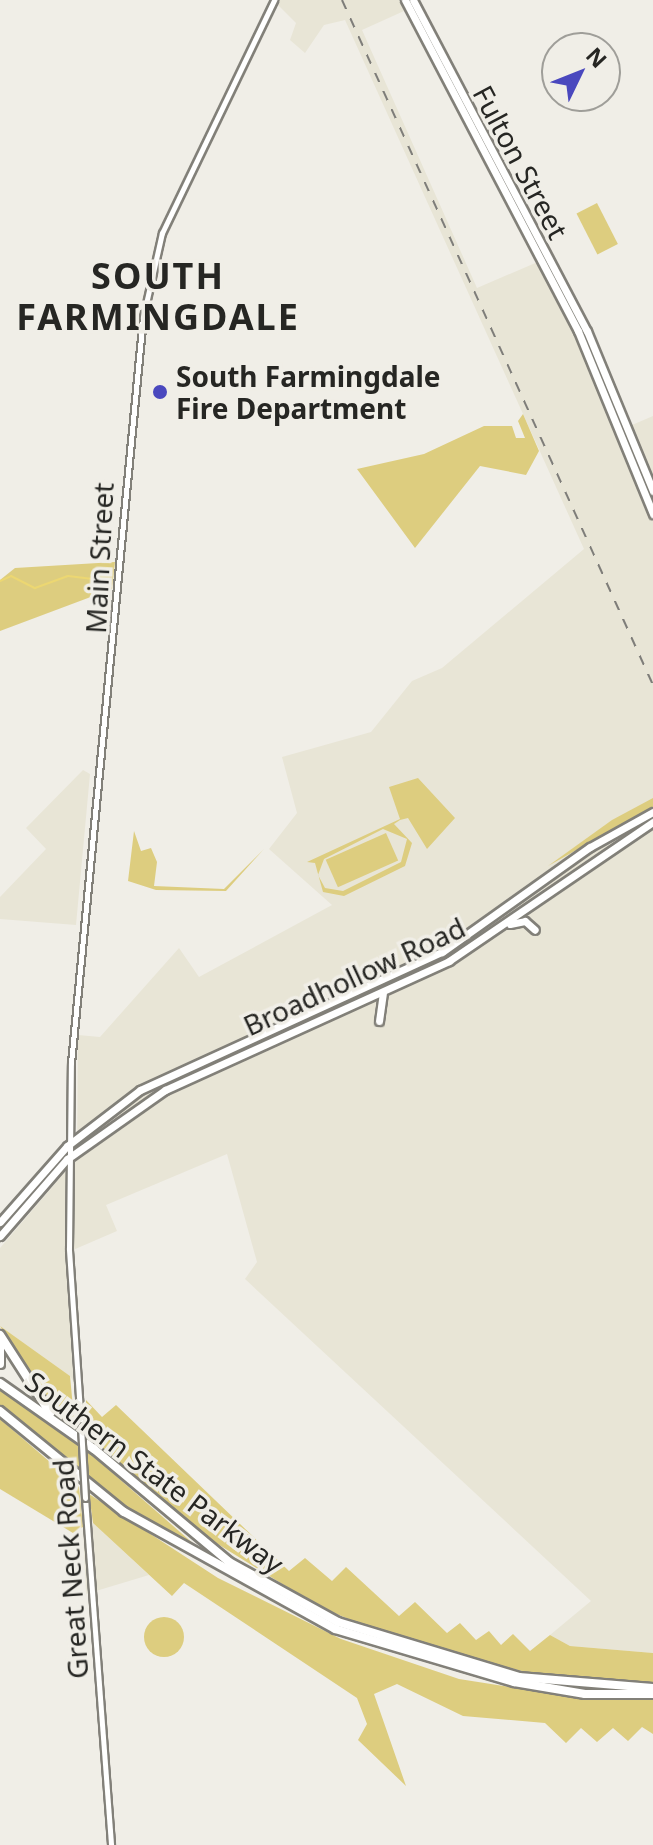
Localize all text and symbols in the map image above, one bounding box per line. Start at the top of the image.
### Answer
north arrow [541,32,621,112]
text: N [580,40,614,74]
street label: Fulton Street [467,80,575,244]
district label: SOUTH FARMINGDALE [16,253,300,338]
place label: South Farmingdale Fire Department [176,359,441,425]
marker: South Farmingdale Fire Department [151,383,169,401]
street label: Main Street [78,482,120,634]
street label: Broadhollow Road [238,910,470,1042]
street label: Southern State Parkway [19,1364,291,1580]
street label: Great Neck Road [46,1458,94,1680]

